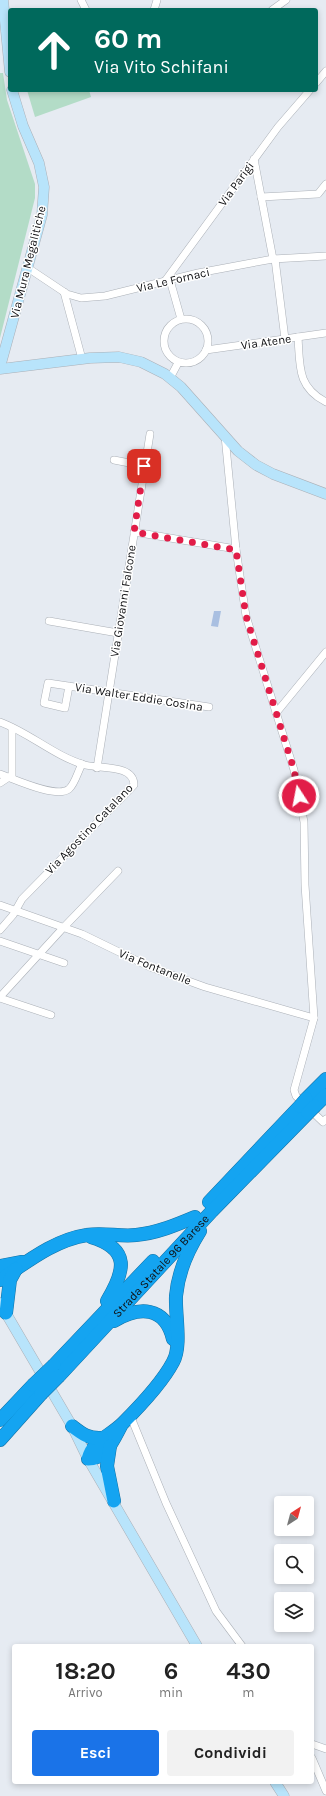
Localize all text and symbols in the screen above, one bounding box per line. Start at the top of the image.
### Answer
text: 60 m [94,22,162,55]
icon: ahead [28,24,80,76]
text: Via Vito Schifani [94,56,229,78]
street label: Via Parigi [215,159,257,209]
street label: Via Mura Megalitiche [7,204,49,320]
street label: Via Le Fornaci [135,265,211,295]
street label: Via Atene [240,332,292,352]
pin [127,449,161,483]
icon: arrive [133,455,155,477]
street label: Via Giovanni Falcone [107,544,139,658]
street label: Via Walter Eddie Cosina [74,680,204,714]
position arrow [278,775,320,817]
street label: Via Agostino Catalano [42,781,136,877]
street label: Via Fontanelle [117,946,193,988]
street label: Strada Statale 96 Barese [110,1212,212,1320]
north arrow [274,1496,314,1536]
map controls [274,1496,314,1632]
button: search [274,1544,314,1584]
button: layers [274,1592,314,1632]
text: 18:20 [55,1657,116,1685]
text: 6 [164,1657,178,1685]
text: 430 [226,1657,271,1685]
text: Arrivo [68,1685,103,1700]
text: min [159,1685,183,1700]
text: m [242,1685,255,1700]
button: Esci [32,1730,159,1776]
button: Condividi [167,1730,294,1776]

